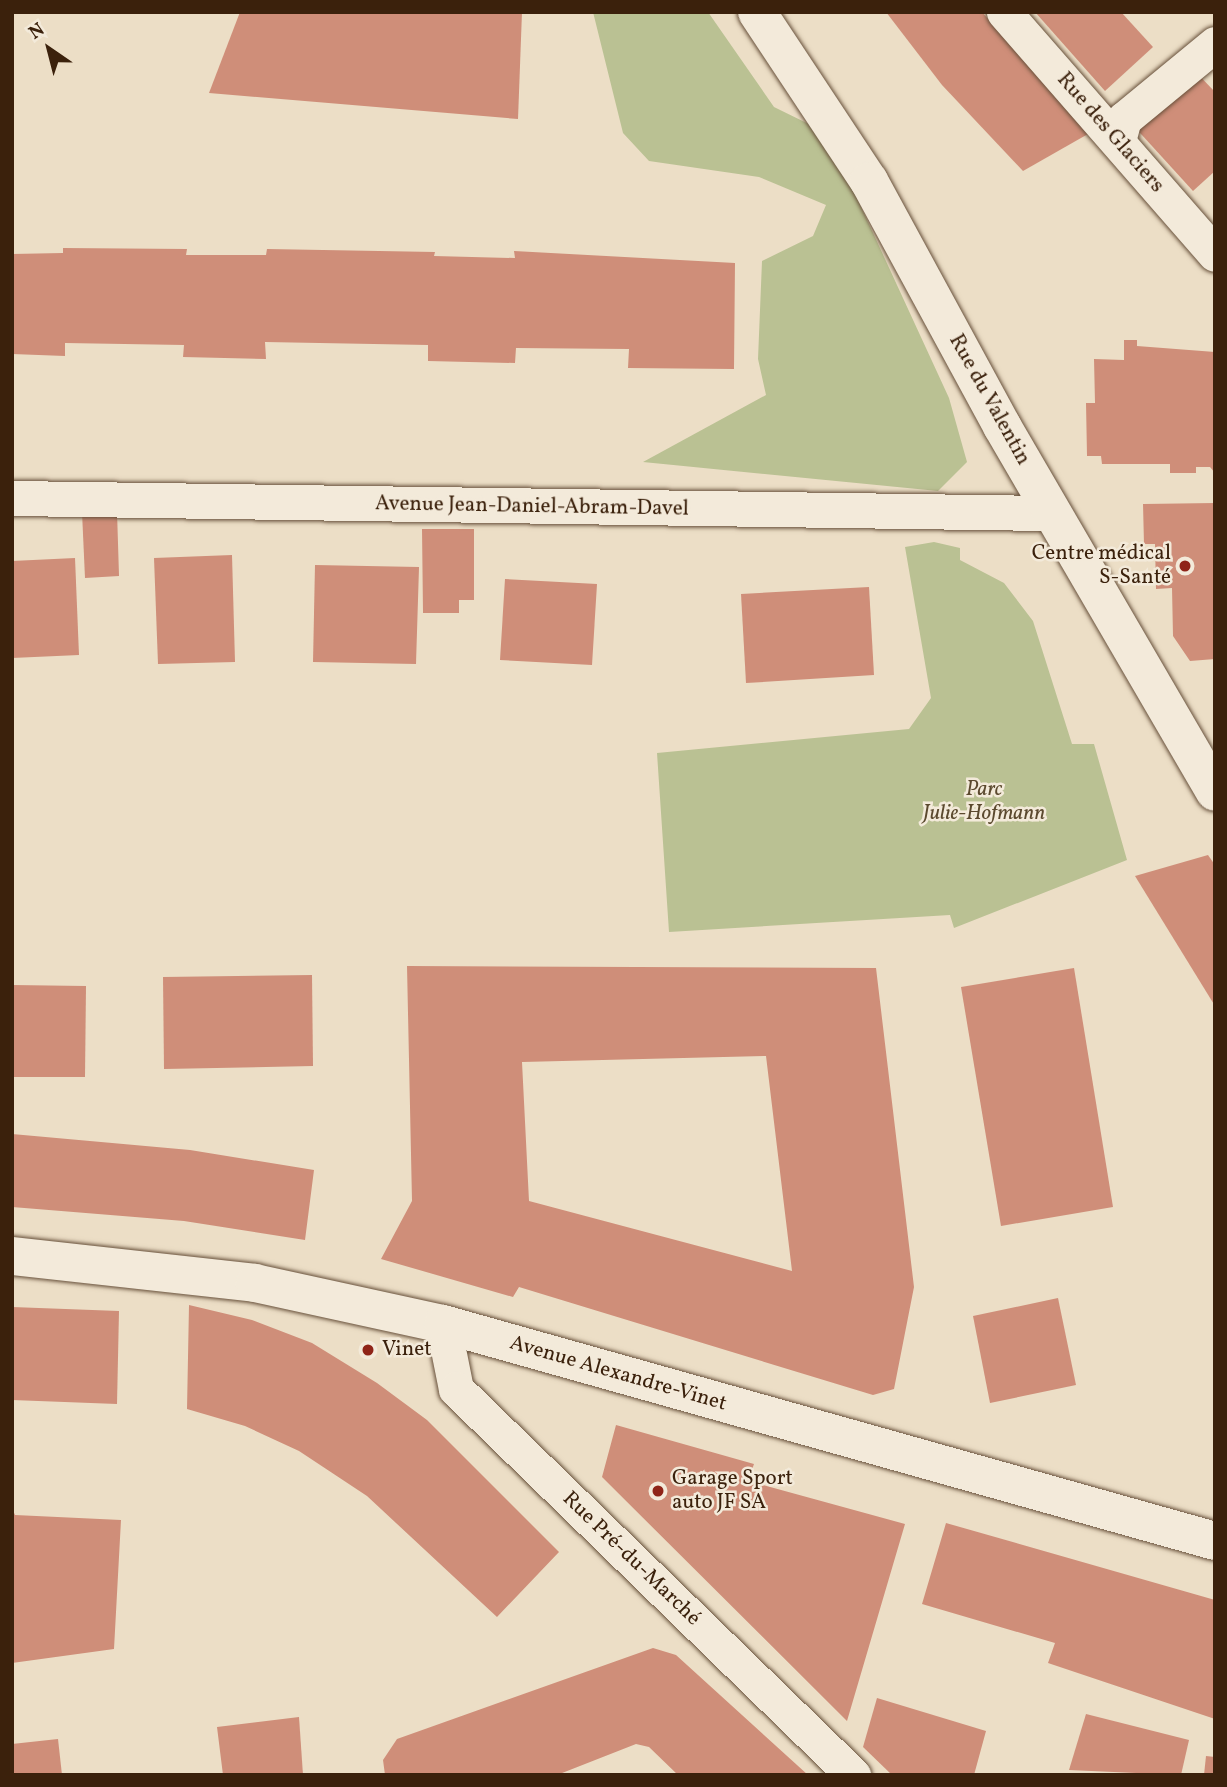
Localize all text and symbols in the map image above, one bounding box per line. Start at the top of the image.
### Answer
north arrow [14,14,84,84]
text: N [24,17,50,46]
street label: Rue des Glaciers [1051,68,1169,198]
street label: Rue du Valentin [943,330,1035,470]
street label: Avenue Jean-Daniel-Abram-Davel [375,492,689,522]
place label: Centre médical S-Santé [1032,541,1171,591]
marker: Centre médical S-Santé [1177,558,1193,574]
park label: Parc Julie-Hofmann [923,777,1045,827]
street label: Avenue Alexandre-Vinet [507,1331,729,1417]
place label: Vinet [382,1337,432,1363]
marker: Vinet [360,1342,376,1358]
place label: Garage Sport auto JF SA [672,1466,793,1516]
marker: Garage Sport auto JF SA [650,1483,666,1499]
street label: Rue Pré-du-Marché [557,1487,705,1631]

